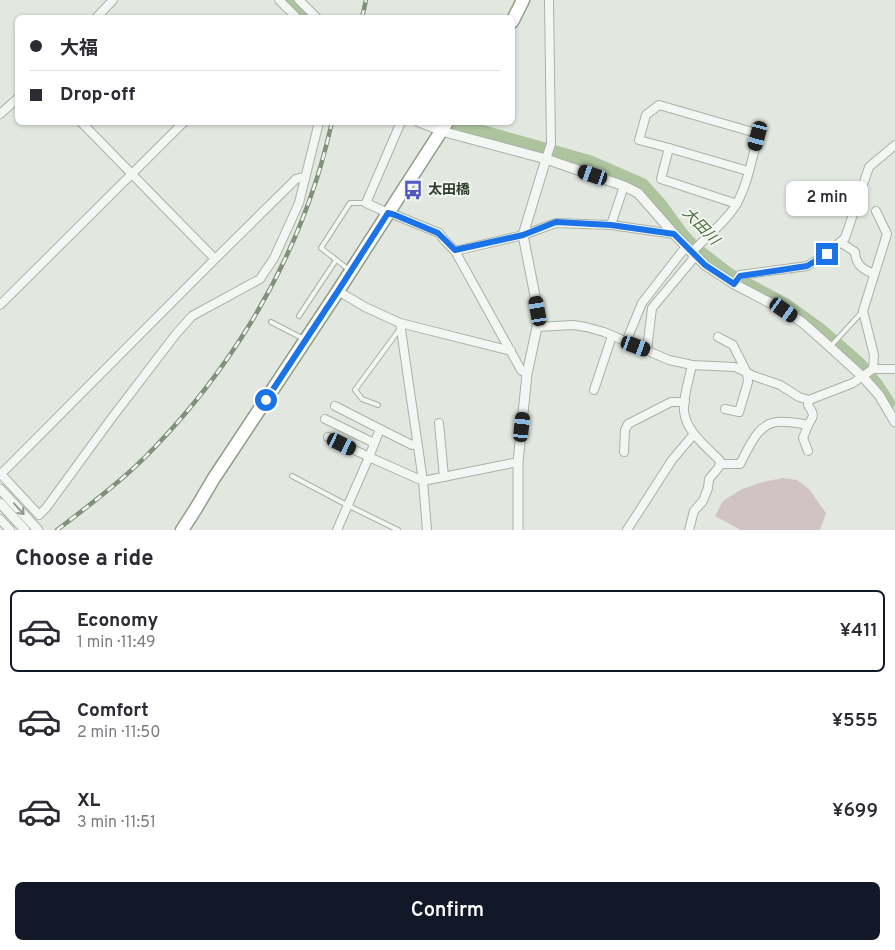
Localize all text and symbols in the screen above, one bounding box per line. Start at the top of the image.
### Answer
text: 大福 [60,37,98,61]
text: Drop-off [60,83,135,107]
car [746,120,769,152]
car [576,163,609,187]
bus stop icon: 太田橋 [402,179,424,201]
place label: 太田橋 [428,182,470,199]
callout: 2 min [786,182,868,216]
text: 2 min [806,188,848,208]
water label: 大田川 [678,204,724,251]
route end [816,243,838,265]
car [528,295,547,327]
car [767,295,800,325]
car [619,334,652,358]
route start [255,389,277,411]
car [512,411,531,443]
car [325,431,358,457]
one-way arrow [13,503,25,516]
text: Choose a ride [15,546,153,573]
icon: car [17,609,62,654]
text: Economy [77,609,158,633]
text: ¥411 [840,619,878,643]
text: 1 min · 11:49 [77,633,156,653]
icon: car [17,699,62,744]
text: Comfort [77,699,149,723]
text: ¥555 [832,709,878,733]
text: 2 min · 11:50 [77,723,160,743]
icon: car [17,789,62,834]
text: XL [77,789,100,813]
text: ¥699 [832,799,878,823]
text: 3 min · 11:51 [77,813,156,833]
button: Confirm [15,882,880,940]

